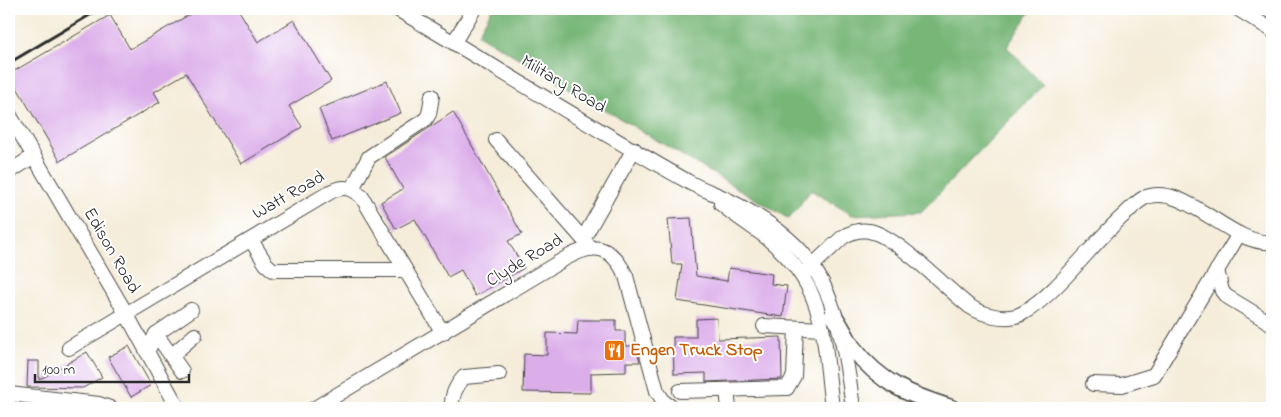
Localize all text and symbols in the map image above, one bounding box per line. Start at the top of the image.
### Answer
street label: Military Road [515,49,611,121]
street label: Watt Road [248,165,330,227]
street label: Edison Road [76,203,146,299]
street label: Clyde Road [482,228,568,294]
place label: Engen Truck Stop [630,338,763,365]
restaurant icon: Engen Truck Stop [602,339,626,363]
scale bar [35,352,189,384]
text: 100 m [42,359,75,381]

